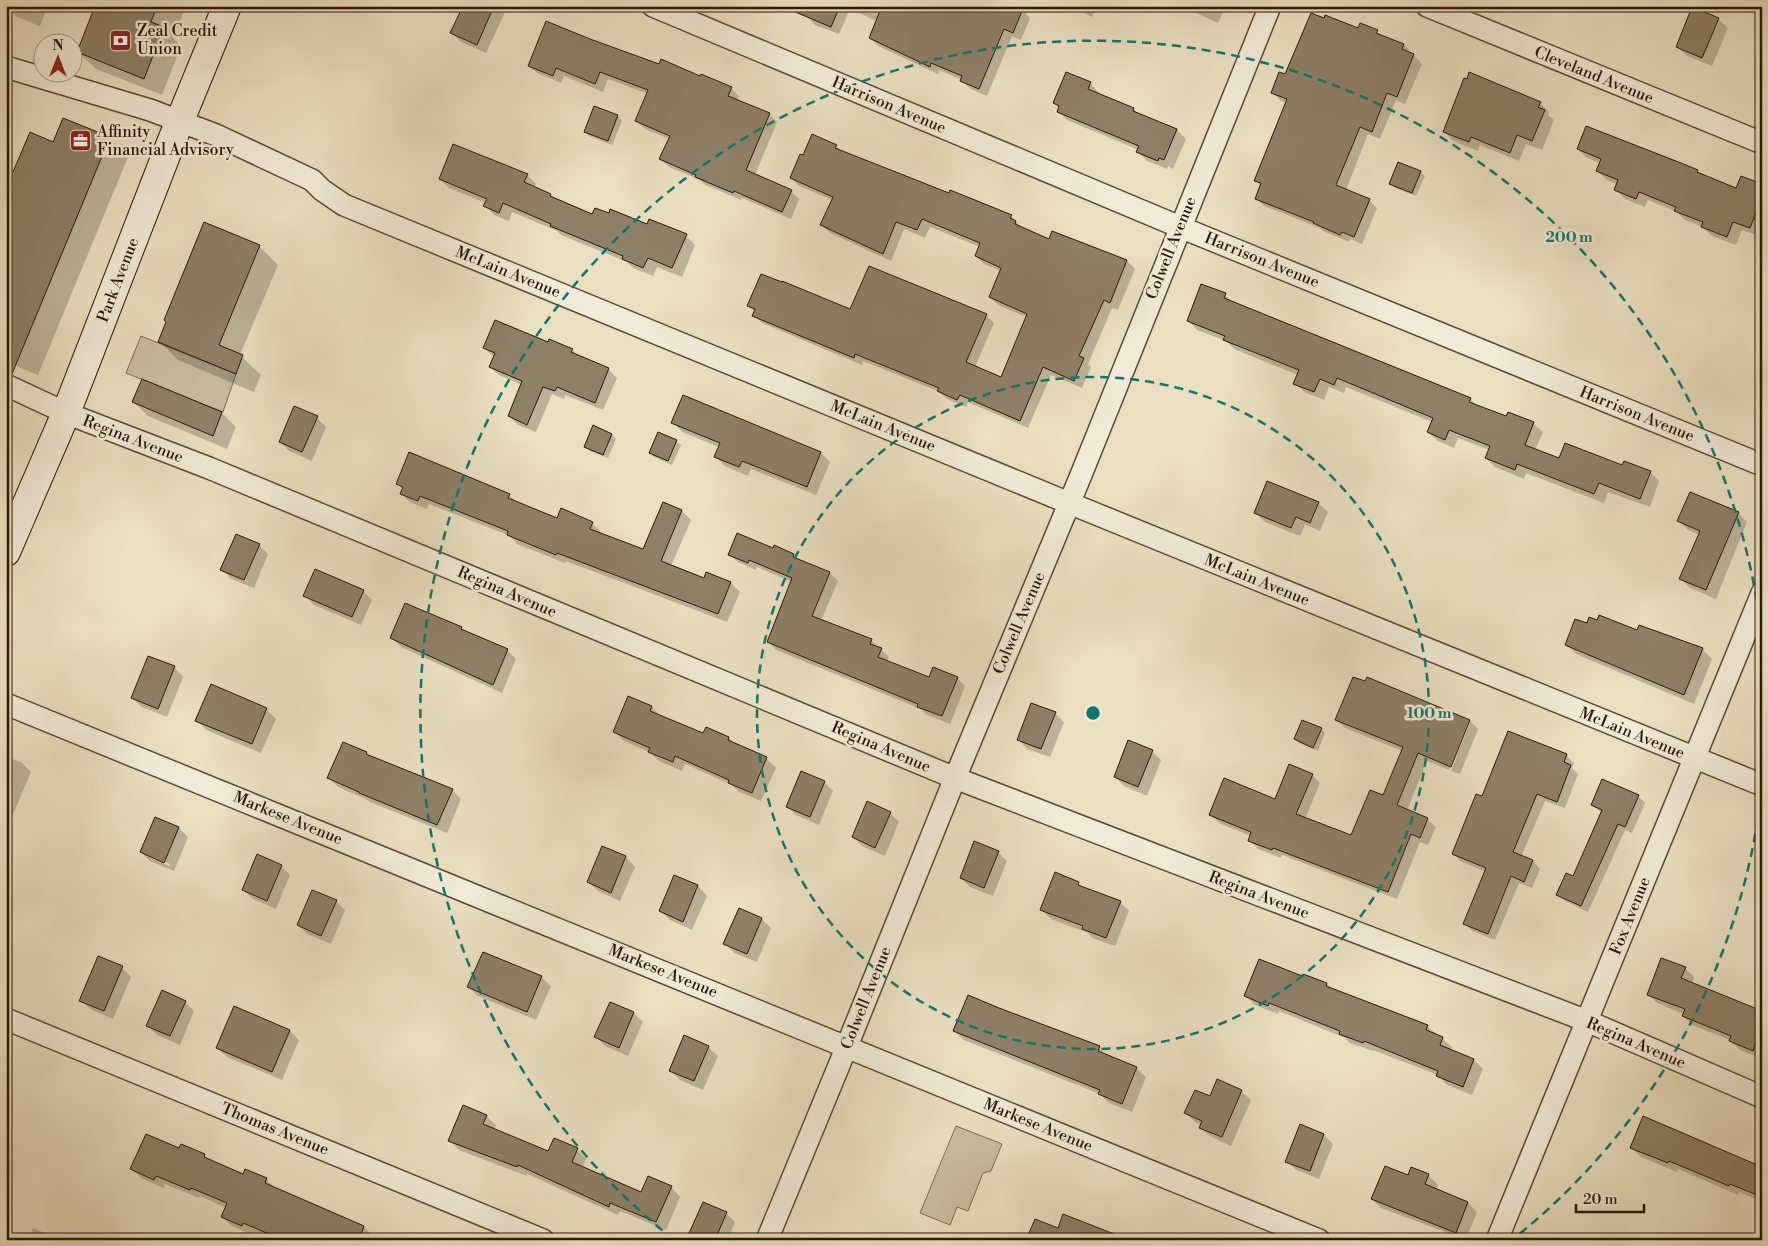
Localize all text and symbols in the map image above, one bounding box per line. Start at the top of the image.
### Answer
place label: Zeal Credit Union [137,21,218,59]
bank icon: Zeal Credit Union [109,28,133,52]
north arrow [32,32,82,82]
text: N [52,37,64,55]
street label: Cleveland Avenue [1531,42,1657,108]
street label: Harrison Avenue [829,72,949,138]
place label: Affinity Financial Advisory [96,122,234,160]
office icon: Affinity Financial Advisory [69,129,93,153]
street label: Colwell Avenue [1141,194,1201,302]
street label: Harrison Avenue [1202,228,1322,292]
text: 200 m [1545,228,1593,247]
street label: Park Avenue [93,235,143,325]
street label: McLain Avenue [452,242,564,302]
street label: Harrison Avenue [1577,382,1697,446]
street label: McLain Avenue [827,396,939,456]
street label: Regina Avenue [80,411,186,467]
street label: McLain Avenue [1201,550,1313,610]
street label: Regina Avenue [454,562,560,622]
street label: Colwell Avenue [988,569,1050,677]
street label: McLain Avenue [1576,703,1688,763]
centre of rings [1084,704,1102,722]
text: 100 m [1407,704,1452,723]
street label: Regina Avenue [828,717,934,777]
street label: Markese Avenue [230,787,346,849]
street label: Regina Avenue [1206,867,1312,923]
street label: Fox Avenue [1605,874,1655,958]
street label: Markese Avenue [605,940,721,1002]
street label: Colwell Avenue [836,944,896,1052]
street label: Regina Avenue [1583,1013,1689,1073]
street label: Markese Avenue [980,1094,1096,1156]
street label: Thomas Avenue [218,1098,332,1160]
scale bar [1576,1181,1643,1213]
text: 20 m [1583,1190,1618,1209]

